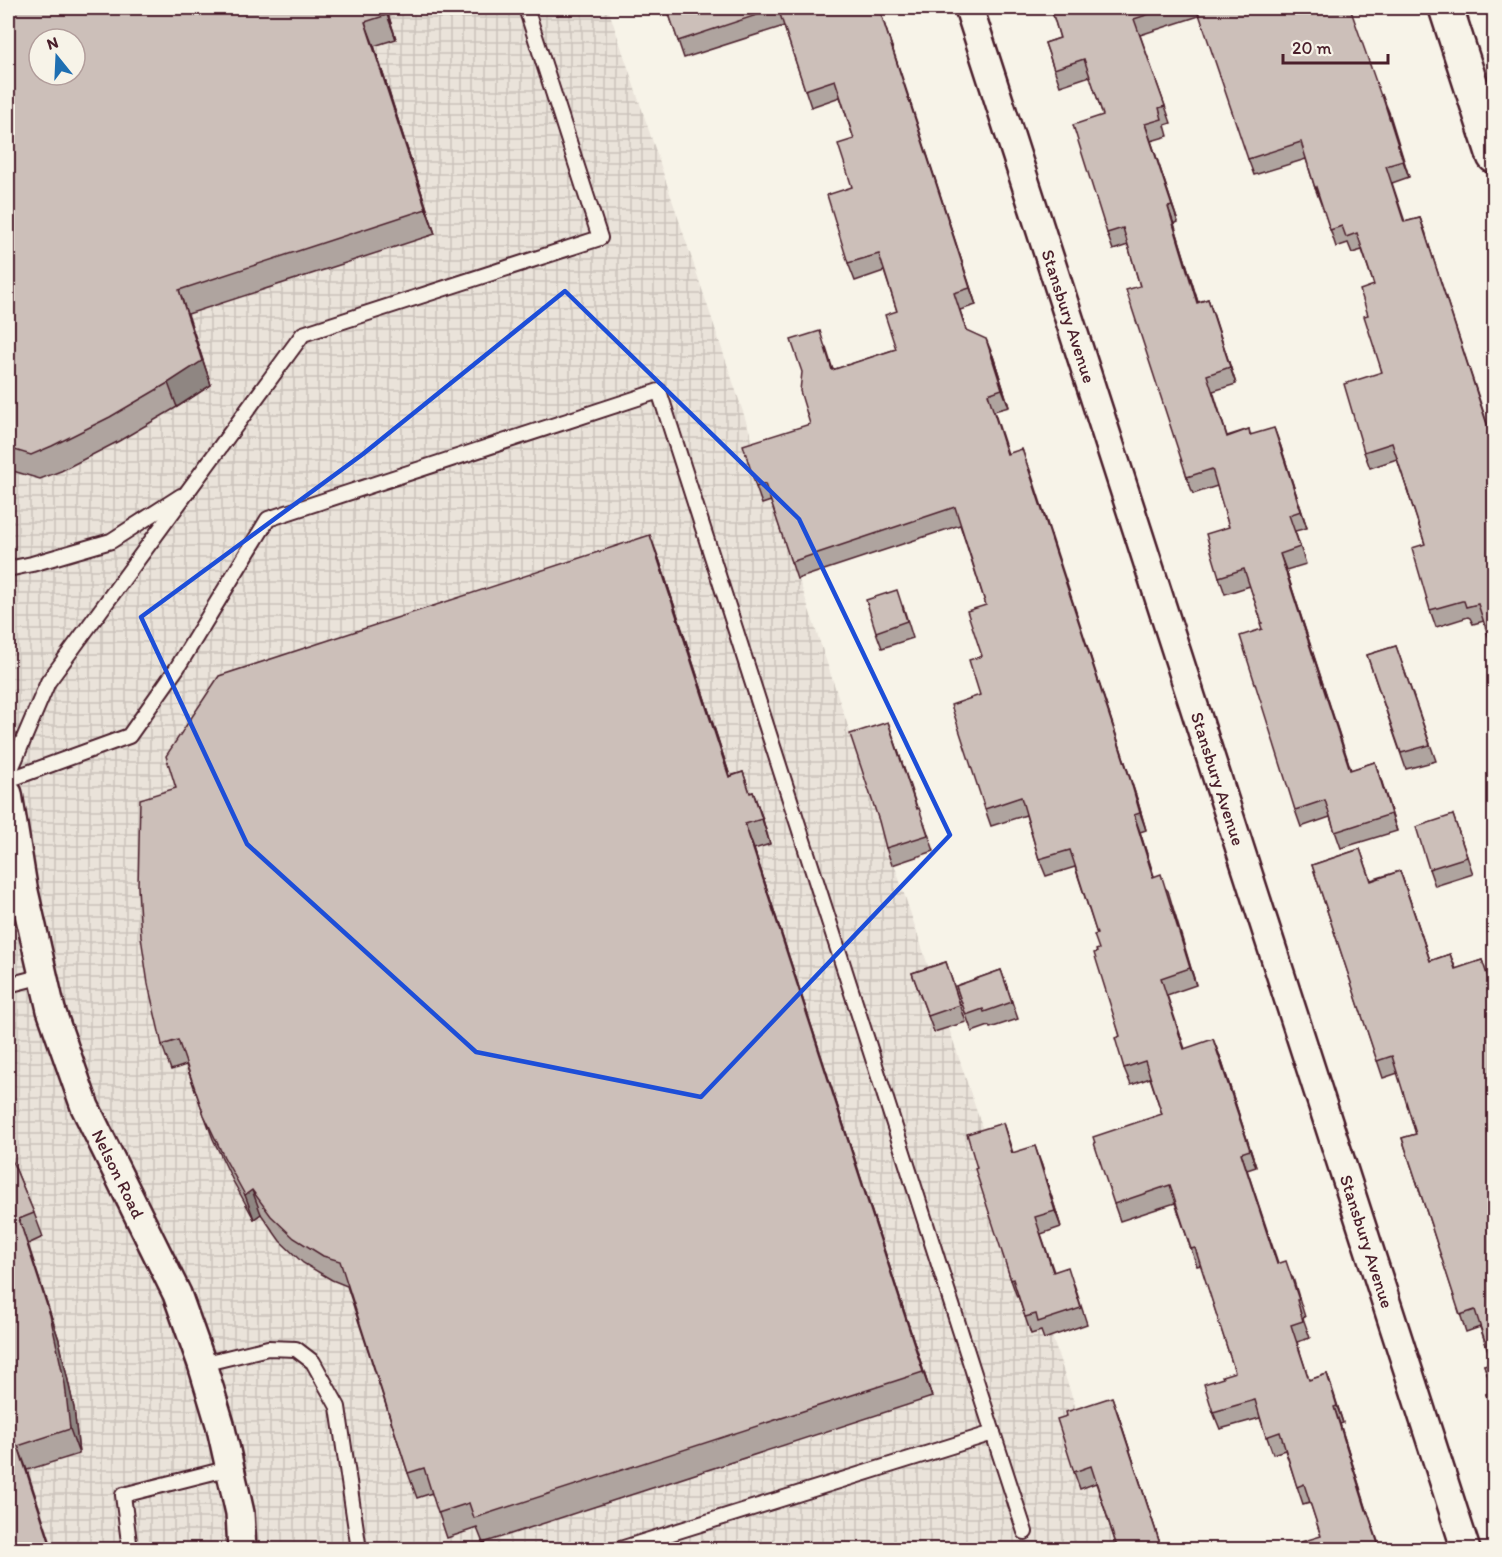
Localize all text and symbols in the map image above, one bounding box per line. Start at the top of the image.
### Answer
north arrow [27,27,87,87]
scale bar [1283,27,1388,65]
text: N [44,33,61,54]
text: 20 m [1292,37,1332,59]
street label: Stansbury Avenue [1037,247,1100,386]
street label: Stansbury Avenue [1186,709,1249,848]
street label: Nelson Road [87,1126,149,1222]
street label: Stansbury Avenue [1335,1172,1398,1311]

